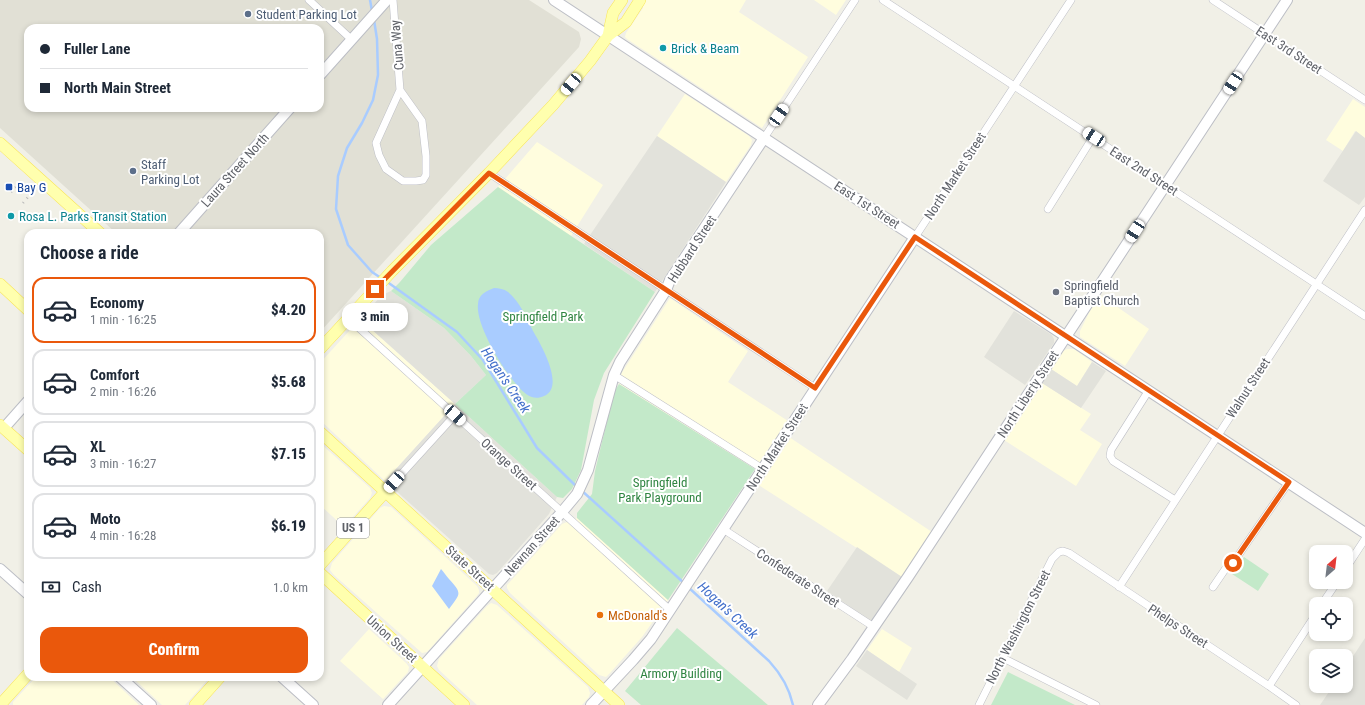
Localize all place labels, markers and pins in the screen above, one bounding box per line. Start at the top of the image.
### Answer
place label: Student Parking Lot [256,7,357,22]
marker: Student Parking Lot [243,9,253,19]
place label: Brick & Beam [671,41,739,56]
marker: Brick & Beam [658,43,668,53]
place label: Staff Parking Lot [141,157,200,187]
marker: Staff Parking Lot [128,166,138,176]
place label: Bay G [17,180,46,195]
marker: Bay G [4,182,14,192]
place label: Rosa L. Parks Transit Station [19,209,167,224]
marker: Rosa L. Parks Transit Station [6,211,16,221]
place label: Springfield Baptist Church [1064,278,1139,308]
marker: Springfield Baptist Church [1051,287,1061,297]
place label: McDonald's [608,608,667,623]
marker: McDonald's [595,610,605,620]

